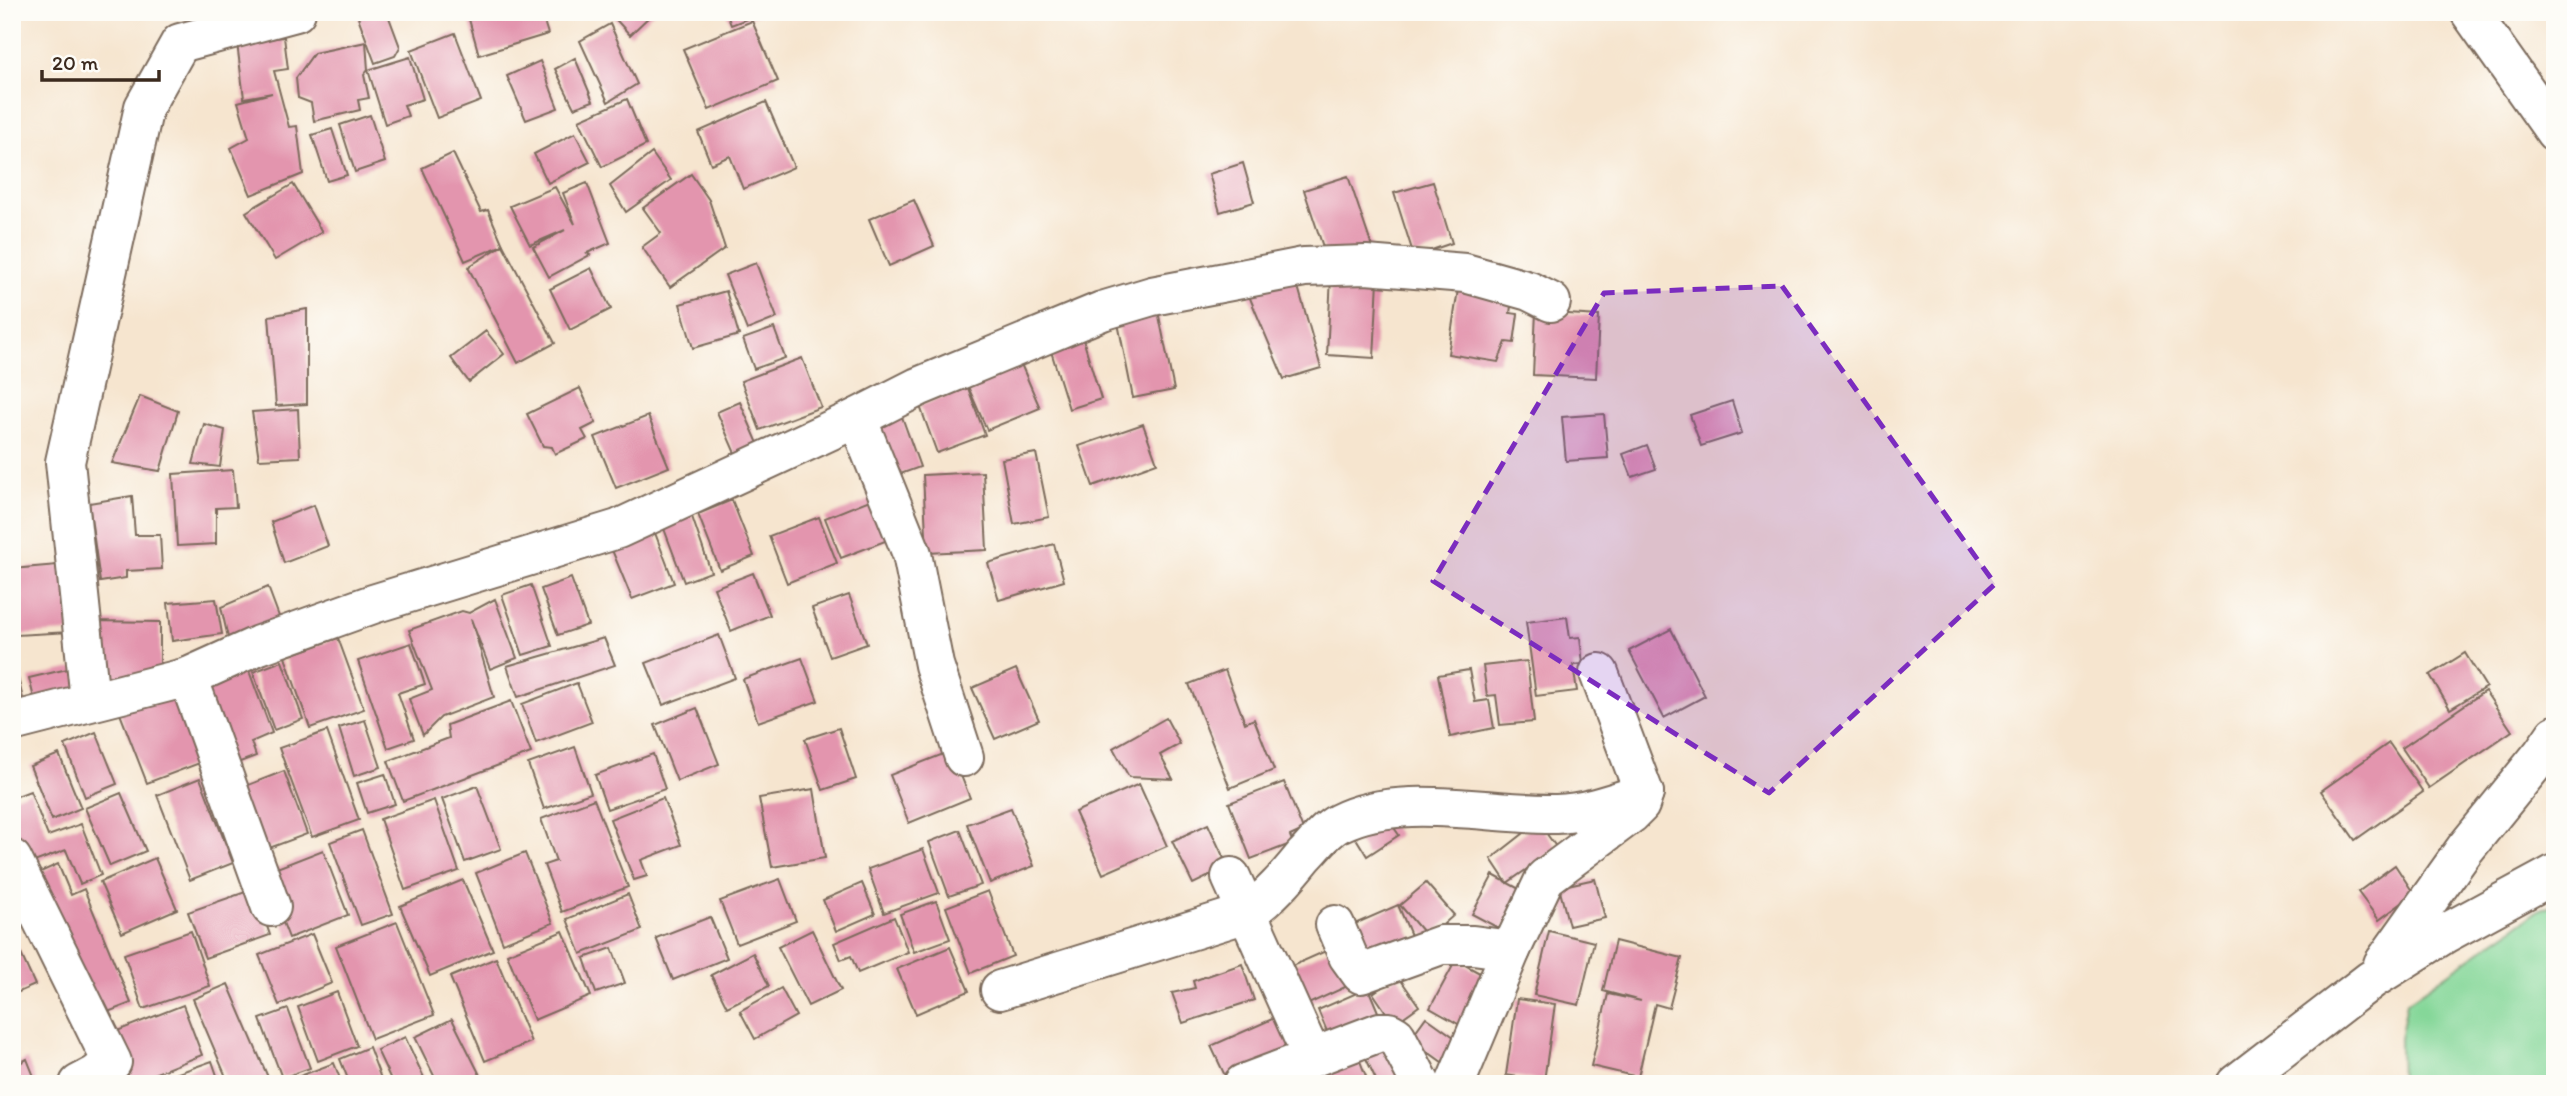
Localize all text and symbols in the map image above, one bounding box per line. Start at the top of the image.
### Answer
scale bar [42,38,159,82]
text: 20 m [52,50,99,75]

